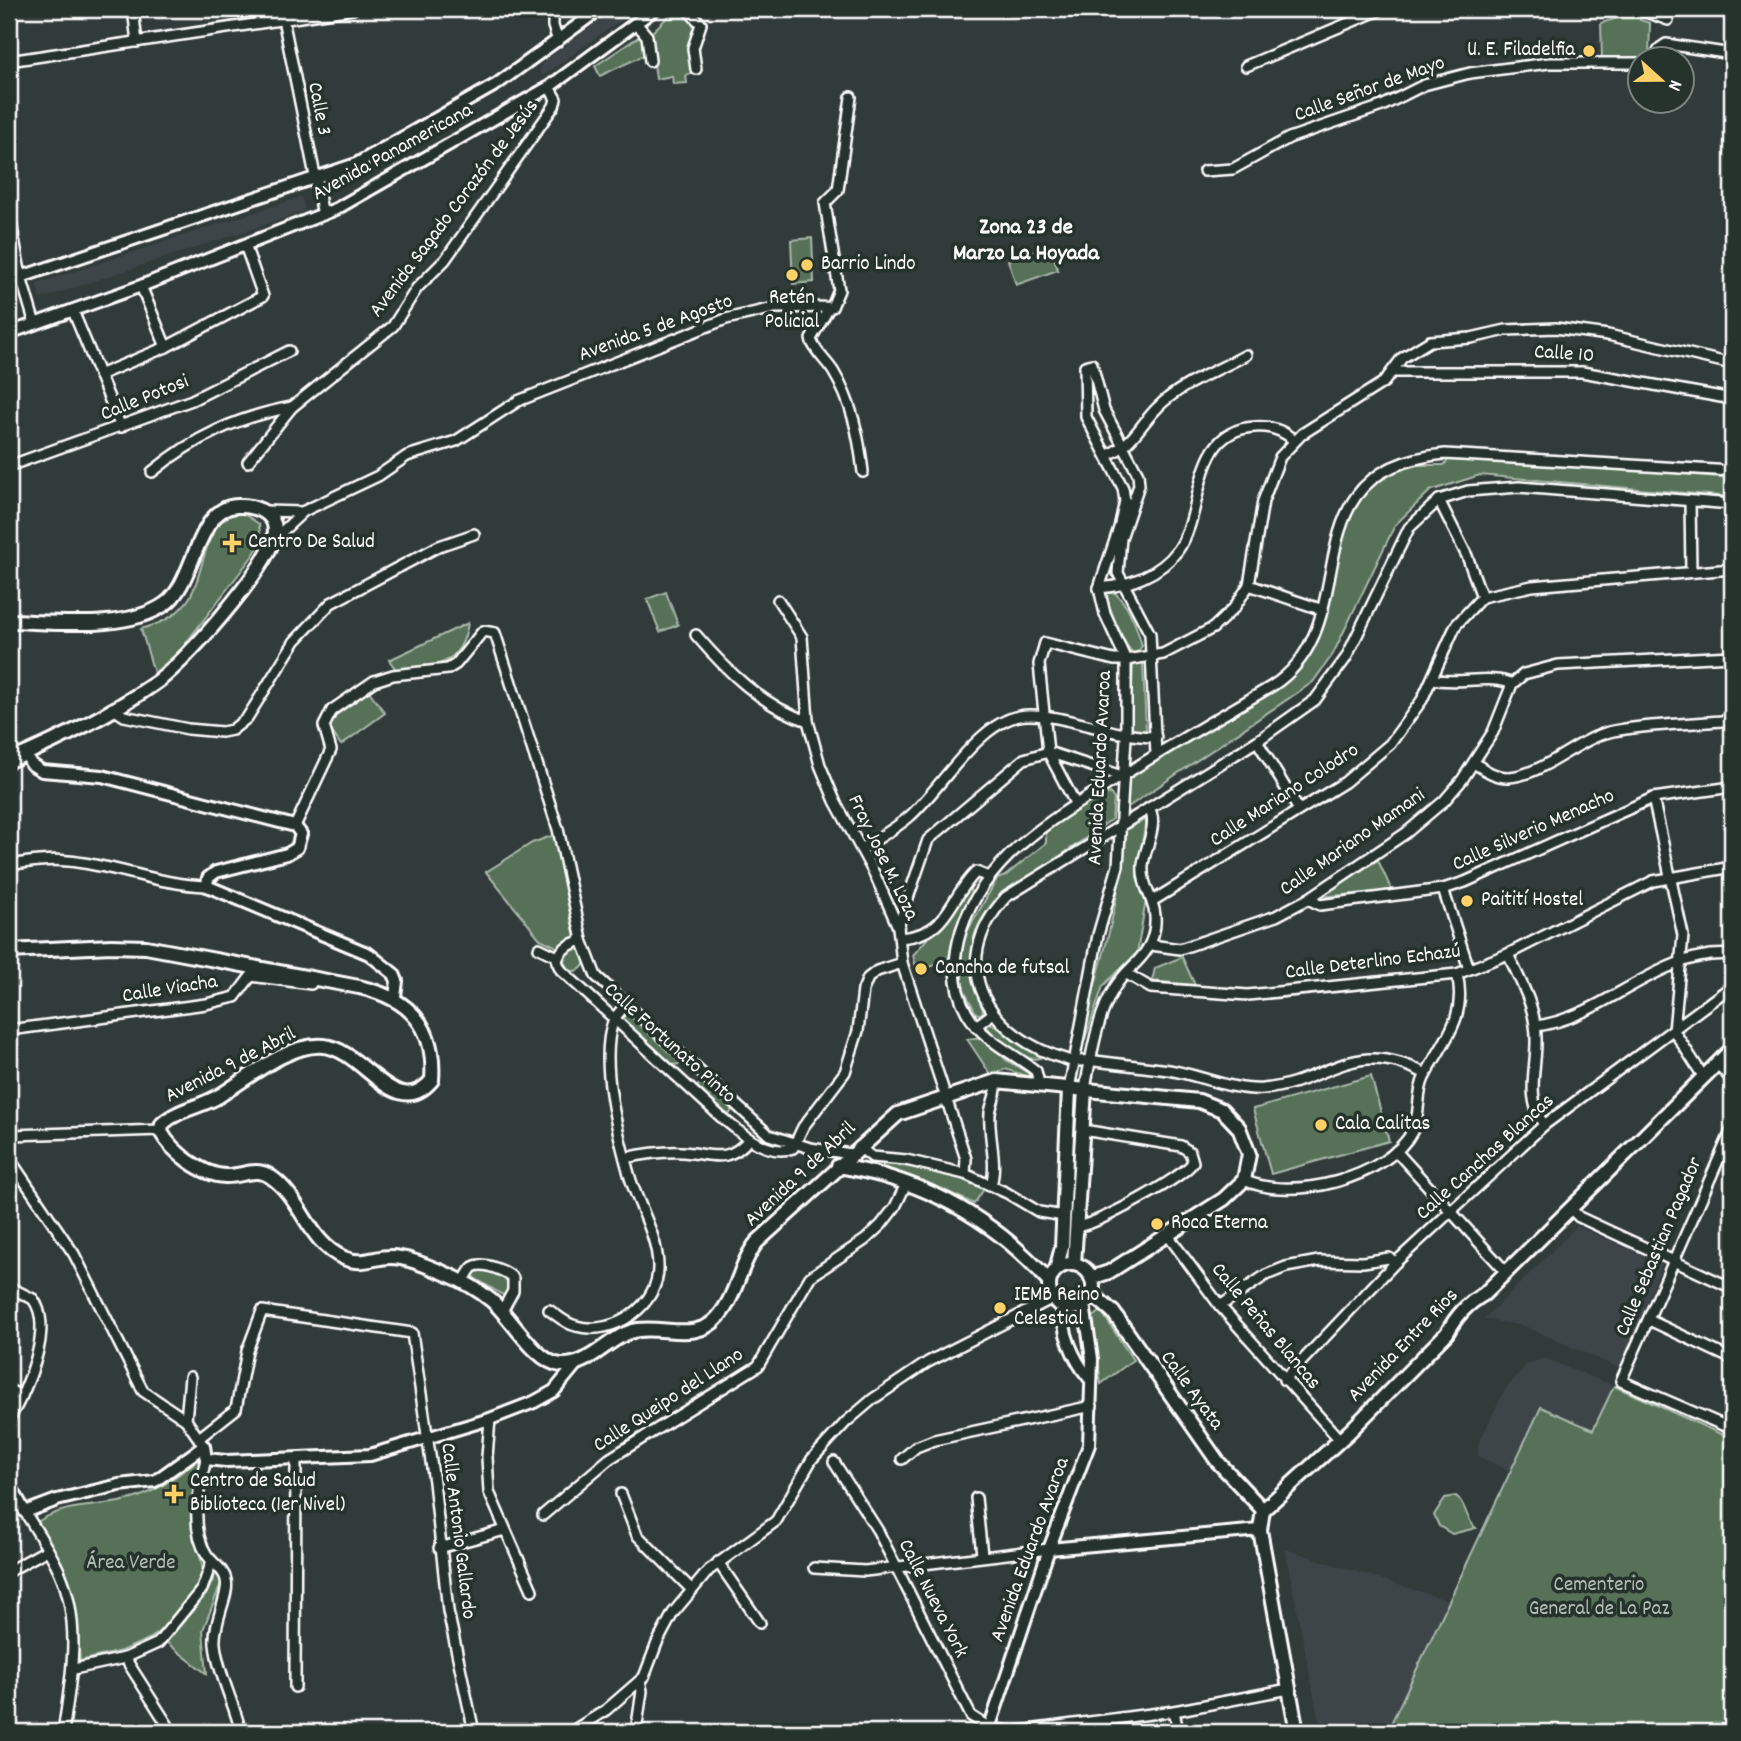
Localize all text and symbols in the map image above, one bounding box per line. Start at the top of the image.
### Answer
place label: U. E. Filadelfia [1467,36,1576,66]
marker: U. E. Filadelfia [1581,43,1597,59]
north arrow [1626,46,1696,116]
street label: Calle Señor de Mayo [1290,49,1450,131]
text: N [1659,76,1688,94]
street label: Calle 3 [298,80,338,138]
street label: Avenida Sagado Corazón de Jesús [363,94,547,324]
street label: Avenida Panamericana [307,96,480,210]
district label: Zona 23 de Marzo La Hoyada [953,212,1100,271]
place label: Barrio Lindo [821,250,916,280]
marker: Barrio Lindo [799,257,815,273]
marker: Retén Policial [784,267,800,283]
place label: Retén Policial [765,284,819,338]
street label: Avenida 5 de Agosto [575,287,737,371]
street label: Calle 10 [1533,338,1595,372]
street label: Calle Potosi [96,368,194,430]
place label: Centro De Salud [248,528,375,558]
marker: Centro De Salud [222,533,242,553]
street label: Avenida Eduardo Avaroa [1081,669,1121,866]
street label: Calle Mariano Colodro [1204,736,1366,856]
street label: Calle Mariano Mamani [1274,781,1432,905]
street label: Calle Silverio Menacho [1448,782,1620,880]
street label: Fray Jose M. Loza [839,790,926,927]
place label: Paitití Hostel [1481,886,1583,916]
marker: Paitití Hostel [1459,893,1475,909]
street label: Calle Deterlino Echazú [1284,937,1462,989]
place label: Cancha de futsal [935,954,1069,984]
marker: Cancha de futsal [913,961,929,977]
street label: Calle Viacha [120,967,221,1012]
street label: Calle Fortunato Pinto [596,976,742,1112]
street label: Avenida 9 de Abril [160,1020,302,1112]
street label: Calle Canchas Blancas [1410,1088,1562,1228]
place label: Cala Calitas [1335,1110,1430,1140]
street label: Avenida 9 de Abril [738,1115,864,1235]
marker: Cala Calitas [1313,1117,1329,1133]
street label: Calle Sebastian Pagador [1609,1153,1711,1341]
place label: Roca Eterna [1171,1209,1269,1239]
marker: Roca Eterna [1149,1216,1165,1232]
street label: Calle Peñas Blancas [1203,1257,1327,1397]
place label: IEMB Reino Celestial [1014,1281,1099,1335]
street label: Avenida Entre Rios [1342,1282,1466,1410]
marker: IEMB Reino Celestial [992,1300,1008,1316]
street label: Calle Queipo del Llano [588,1341,750,1461]
street label: Calle Ayata [1152,1345,1231,1438]
street label: Calle Antonio Gallardo [431,1441,483,1621]
street label: Avenida Eduardo Avaroa [984,1452,1079,1647]
place label: Centro de Salud Biblioteca (1er Nivel) [190,1467,345,1521]
marker: Centro de Salud Biblioteca (1er Nivel) [164,1484,184,1504]
street label: Calle Nueva York [889,1534,975,1664]
park label: Área Verde [87,1549,175,1579]
park label: Cementerio General de La Paz [1529,1571,1669,1625]

